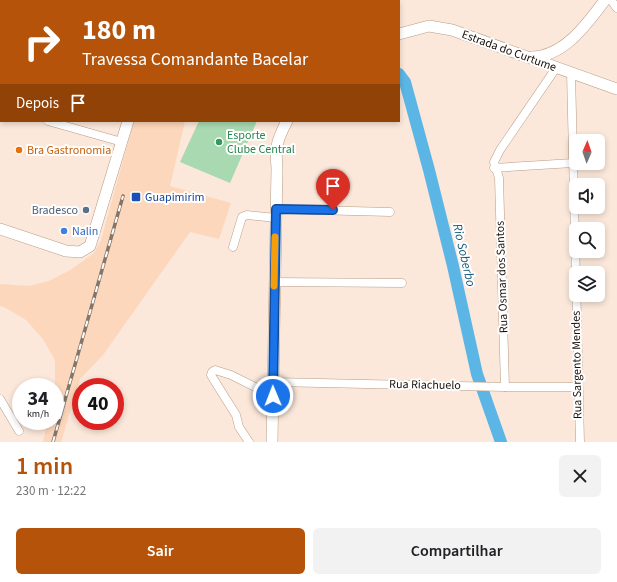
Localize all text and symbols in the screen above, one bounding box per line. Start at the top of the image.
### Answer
text: 180 m [82,10,156,50]
icon: right [16,16,68,68]
street label: Estrada do Curtume [459,26,559,76]
text: Travessa Comandante Bacelar [82,47,308,72]
icon: arrive [67,92,89,114]
text: Depois [16,93,59,114]
place label: Esporte Clube Central [227,127,295,158]
north arrow [569,134,605,170]
map controls [569,134,605,302]
marker: Esporte Clube Central [214,137,224,147]
place label: Bra Gastronomia [27,142,111,159]
marker: Bra Gastronomia [14,145,24,155]
pin [316,169,350,210]
icon: arrive [322,175,344,197]
button: sound [569,178,605,214]
place label: Guapimirim [145,189,205,206]
marker: Guapimirim [130,191,142,203]
place label: Bradesco [32,202,78,219]
marker: Bradesco [81,205,91,215]
street label: Rua Osmar dos Santos [492,221,512,333]
water label: Rio Soberbo [448,222,480,289]
button: search [569,222,605,258]
place label: Nalin [72,223,98,240]
marker: Nalin [59,226,69,236]
button: layers [569,266,605,302]
street label: Rua Sargento Mendes [568,311,586,419]
position arrow [252,375,294,417]
street label: Rua Riachuelo [389,376,461,394]
speed limit sign: 40 [72,378,124,430]
text: 34 [27,385,49,413]
text: km/h [27,407,49,421]
text: 1 min [16,449,73,484]
button: close [559,455,601,497]
text: 230 m · 12:22 [16,482,86,500]
button: Sair [16,528,305,574]
button: Compartilhar [313,528,601,574]

